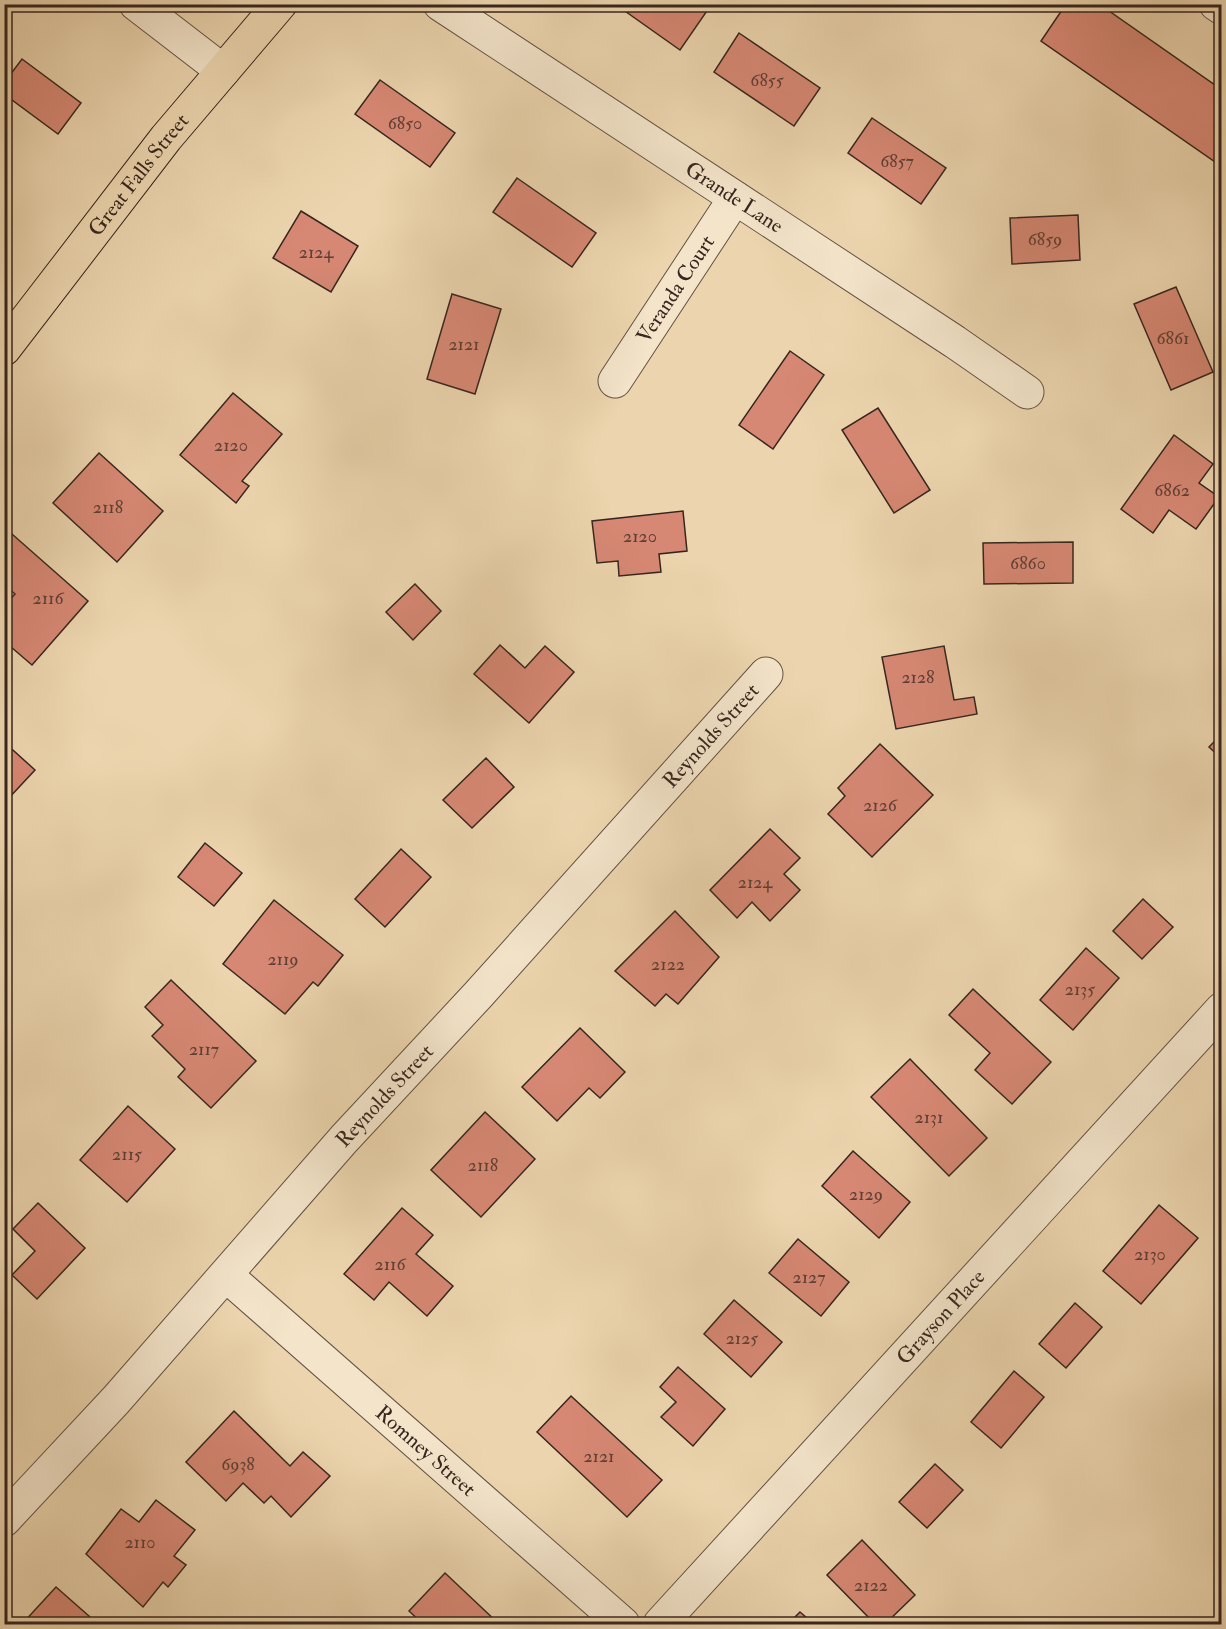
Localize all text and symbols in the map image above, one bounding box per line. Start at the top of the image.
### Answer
house number: 6855 [750,69,784,92]
street label: Great Falls Street [82,108,195,242]
house number: 6850 [388,112,422,135]
house number: 6857 [880,150,914,173]
street label: Grande Lane [680,156,788,240]
house number: 6859 [1028,228,1062,251]
street label: Veranda Court [631,230,721,348]
house number: 2124 [299,241,334,264]
house number: 6861 [1157,327,1189,350]
house number: 2121 [448,333,480,356]
house number: 2120 [214,434,248,457]
house number: 6862 [1154,479,1190,502]
house number: 2118 [93,496,123,519]
house number: 2120 [623,525,657,548]
house number: 6860 [1010,552,1046,575]
house number: 2116 [33,587,64,610]
house number: 2128 [901,666,935,689]
street label: Reynolds Street [657,678,765,794]
house number: 2126 [863,794,898,817]
house number: 2124 [738,871,773,894]
house number: 2119 [267,948,299,971]
house number: 2122 [651,953,685,976]
house number: 2135 [1065,978,1095,1001]
house number: 2117 [189,1038,219,1061]
street label: Reynolds Street [330,1038,440,1153]
house number: 2131 [915,1106,943,1129]
house number: 2115 [112,1143,142,1166]
house number: 2118 [468,1154,498,1177]
house number: 2129 [849,1183,883,1206]
house number: 2130 [1134,1243,1166,1266]
house number: 2116 [375,1253,406,1276]
street label: Grayson Place [891,1264,991,1370]
house number: 2127 [793,1266,825,1289]
house number: 2125 [726,1327,758,1350]
street label: Romney Street [370,1400,482,1503]
house number: 2121 [583,1445,615,1468]
house number: 6938 [221,1453,255,1476]
house number: 2110 [124,1531,156,1554]
house number: 2122 [854,1574,888,1597]

